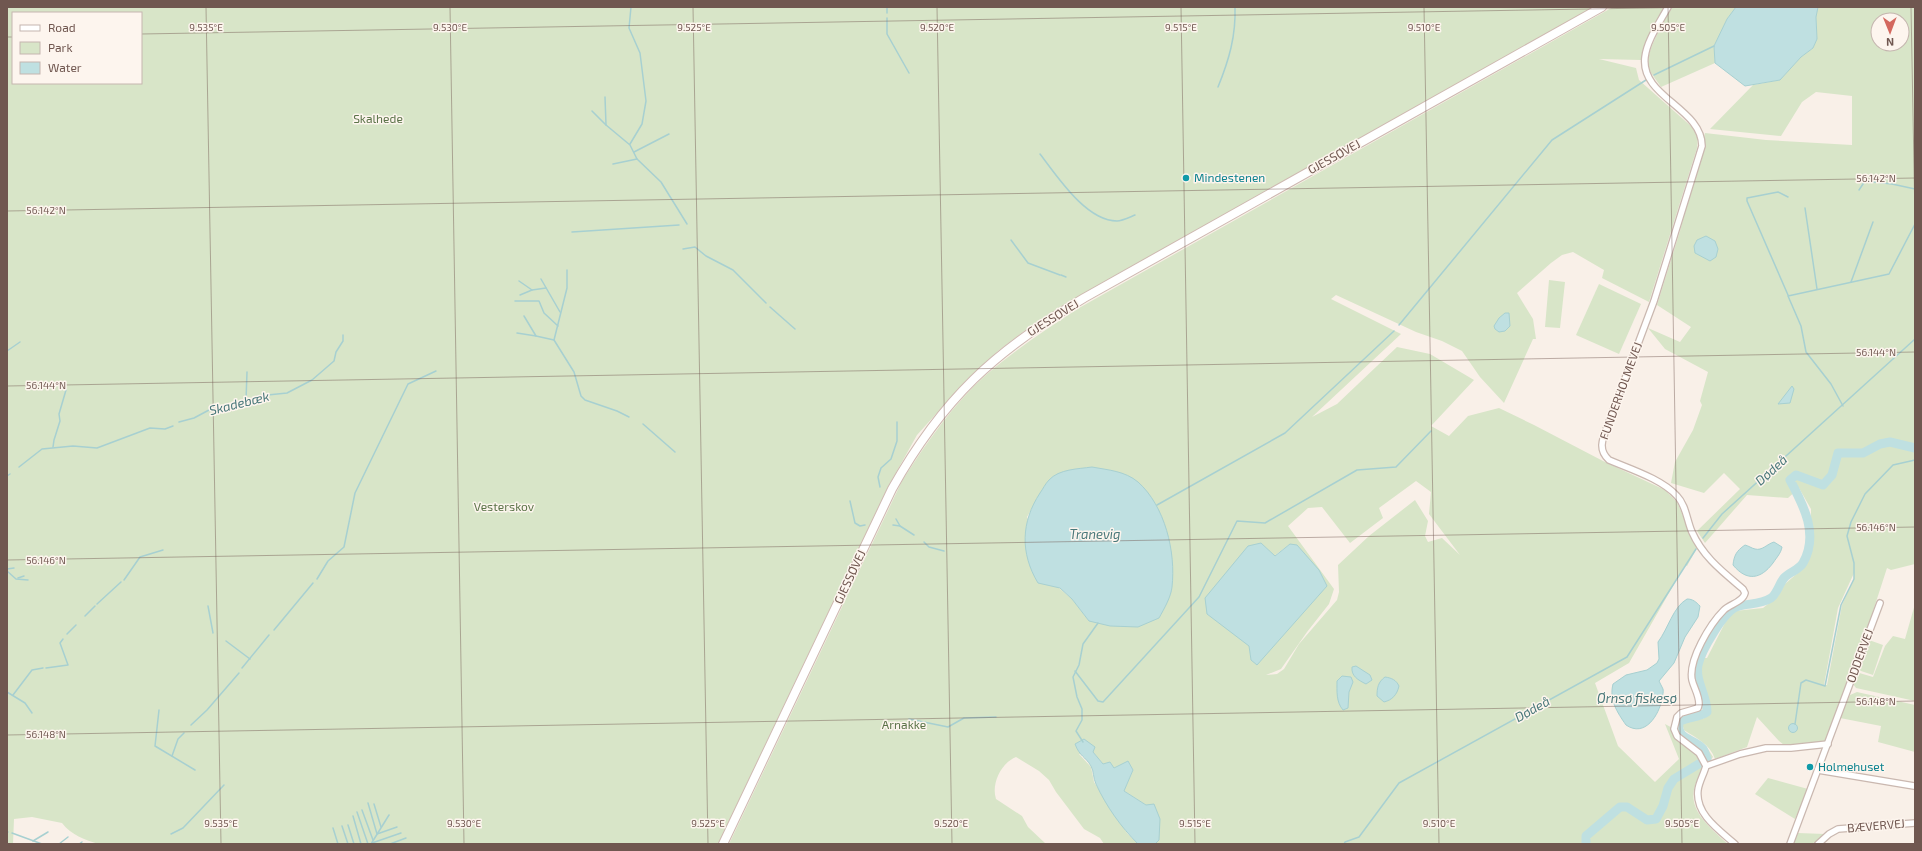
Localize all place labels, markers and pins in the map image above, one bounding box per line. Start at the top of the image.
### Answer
place label: Mindestenen [1194,170,1265,184]
marker: Mindestenen [1181,173,1191,183]
place label: Holmehuset [1818,759,1885,773]
marker: Holmehuset [1805,762,1815,772]

